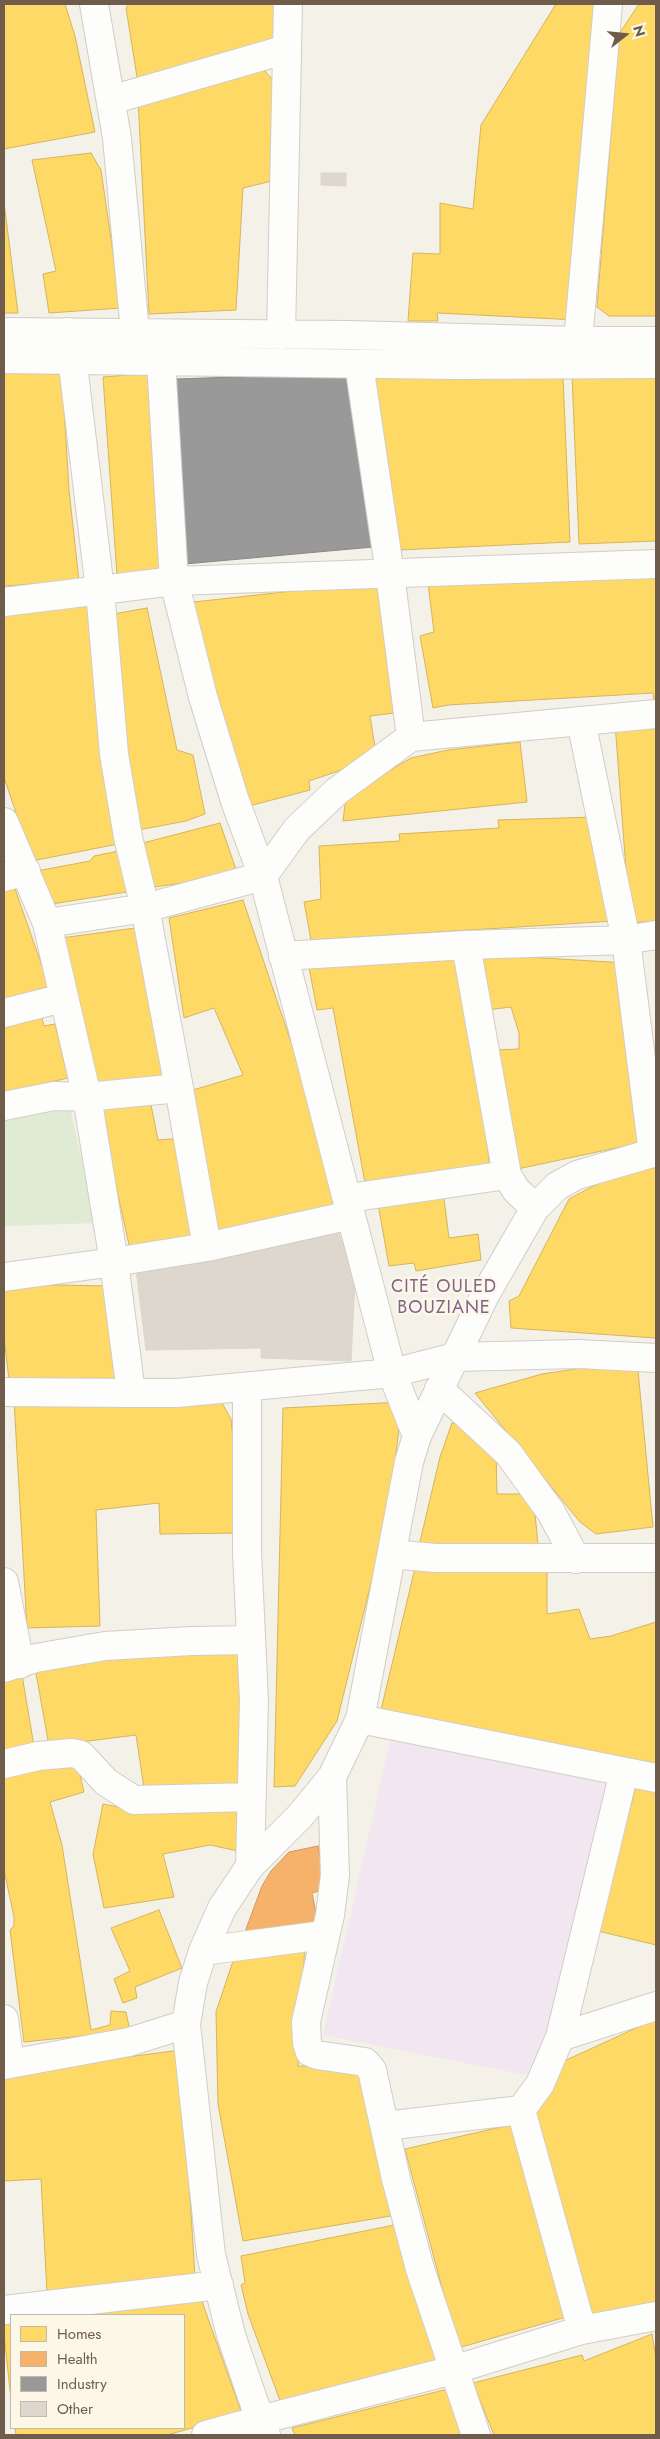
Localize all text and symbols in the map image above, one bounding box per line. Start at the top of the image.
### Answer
north arrow [600,10,650,60]
text: N [628,23,651,39]
district label: CITÉ OULED BOUZIANE [390,1277,498,1320]
legend [10,2314,185,2429]
text: Homes [57,2323,101,2345]
text: Health [57,2348,98,2370]
text: Industry [57,2373,107,2395]
text: Other [57,2398,93,2420]

